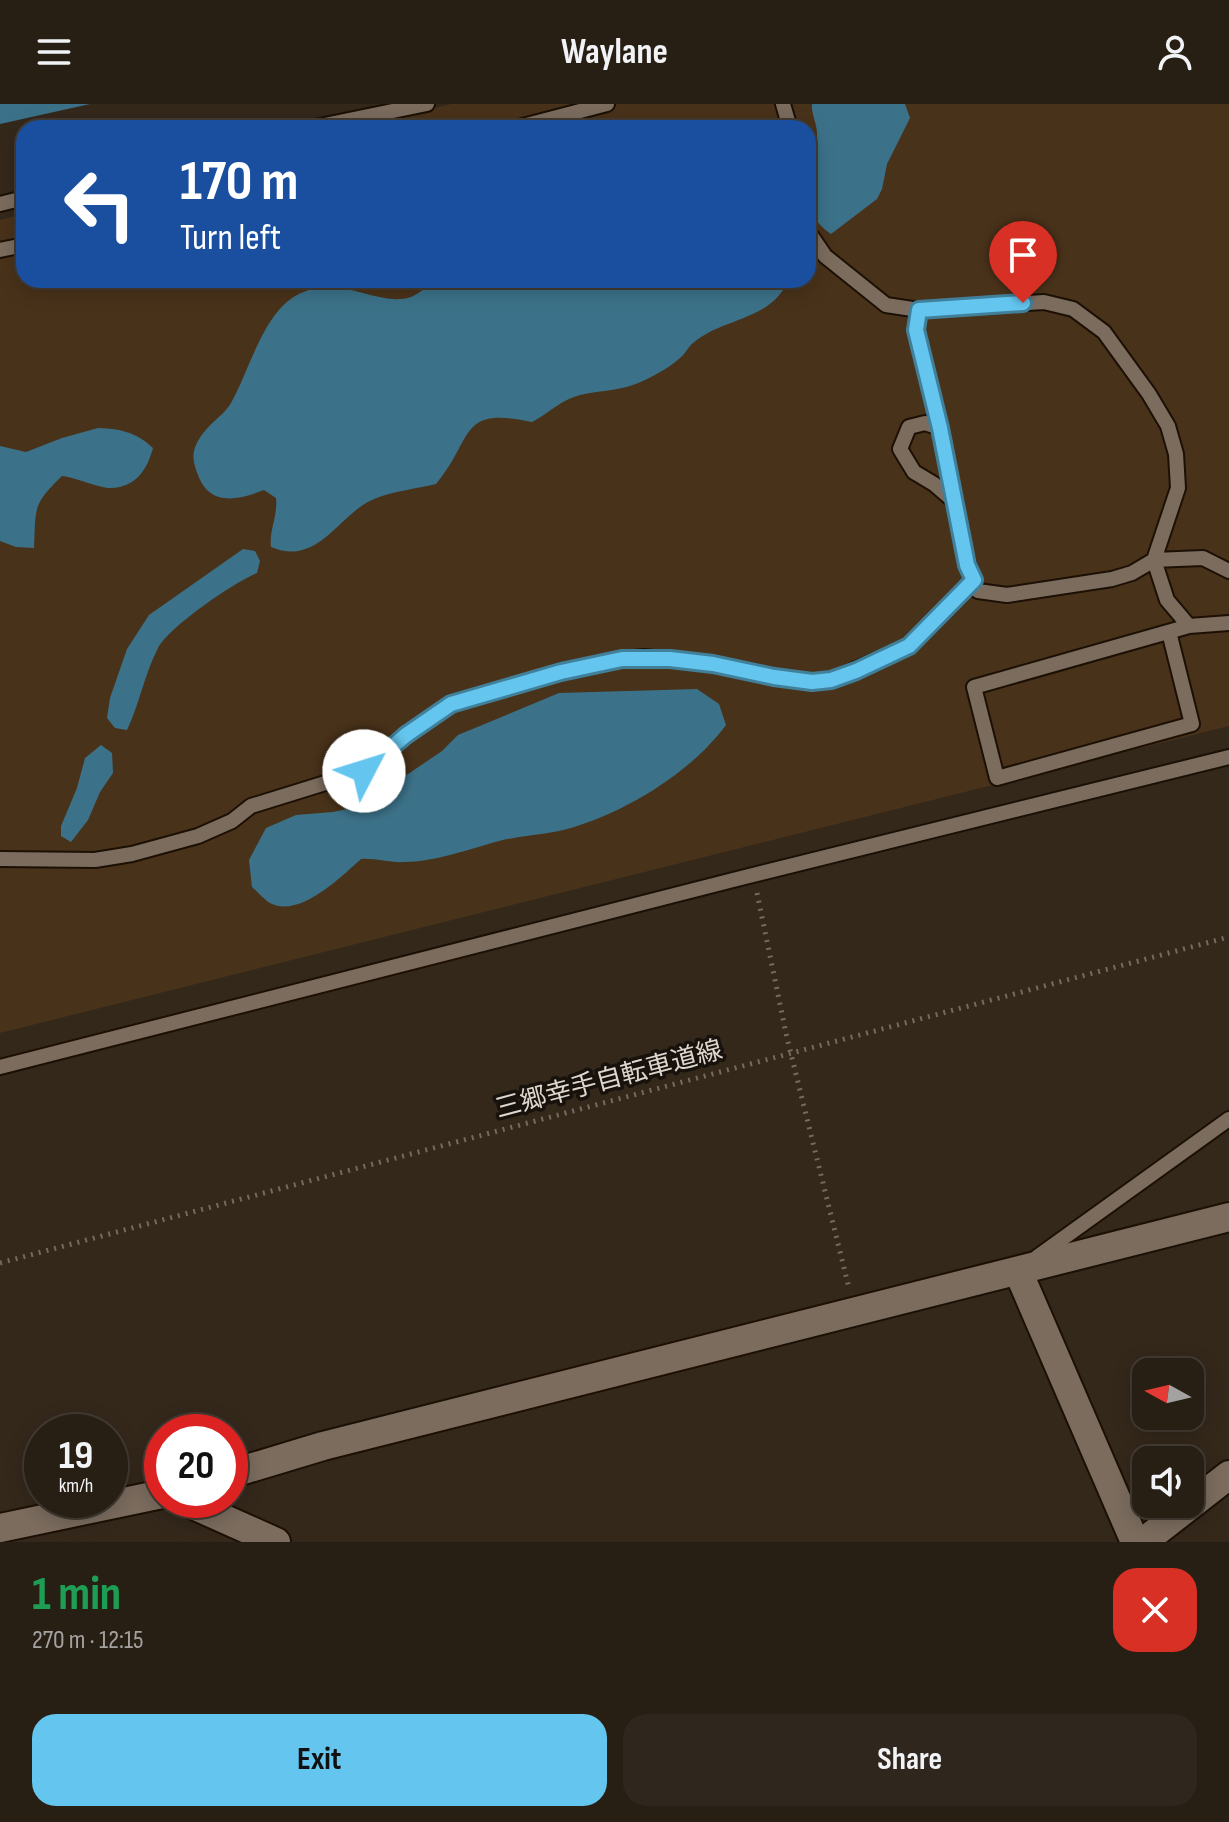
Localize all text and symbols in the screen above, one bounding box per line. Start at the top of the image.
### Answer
icon: menu [32,30,76,74]
icon: person [1153,30,1197,74]
text: Waylane [561,31,668,74]
text: 170 m [180,149,298,216]
icon: left [48,152,152,256]
text: Turn left [180,217,281,260]
pin [989,221,1057,303]
icon: arrive [1001,233,1045,277]
position arrow [322,729,406,813]
street label: 三郷幸手自転車道線 [492,1035,726,1125]
north arrow [1132,1358,1204,1430]
map controls [1132,1358,1204,1518]
speed limit sign: 20 [144,1414,248,1518]
text: 19 [59,1432,93,1480]
button: sound [1132,1446,1204,1518]
text: km/h [59,1474,93,1498]
text: 1 min [32,1566,121,1623]
button: close [1113,1568,1197,1652]
text: 270 m · 12:15 [32,1625,143,1656]
button: Exit [32,1714,607,1806]
button: Share [623,1714,1197,1806]

